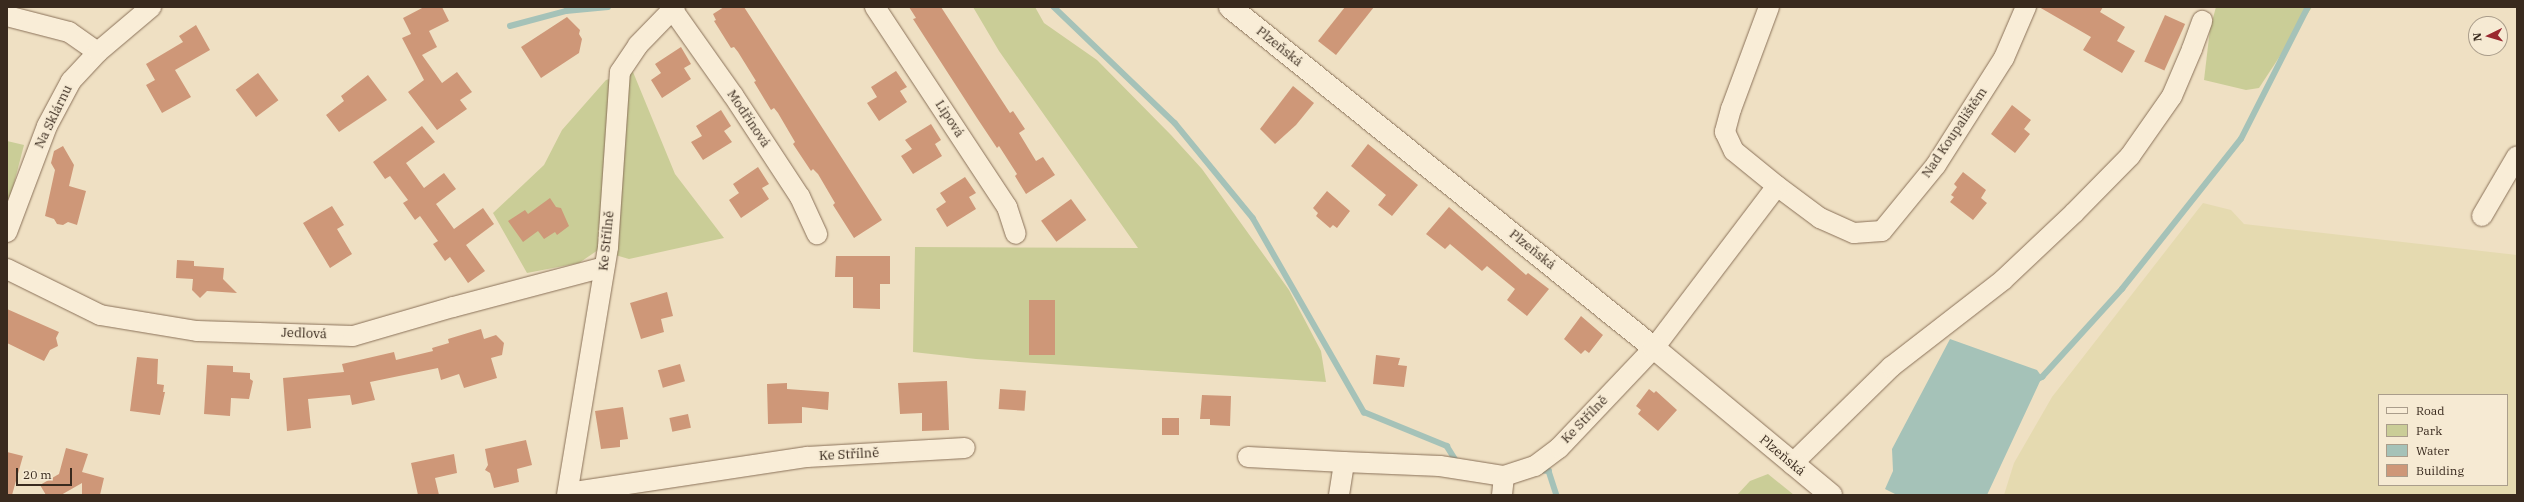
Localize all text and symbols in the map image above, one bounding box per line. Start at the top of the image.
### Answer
north arrow [2468,16,2508,56]
street label: Plzeňská [1253,24,1305,70]
text: N [2470,32,2484,42]
street label: Na Sklárnu [32,83,76,151]
street label: Nad Koupalištěm [1919,85,1991,181]
street label: Modřínová [723,87,773,151]
street label: Lipová [931,98,967,140]
street label: Ke Střílně [596,210,618,272]
street label: Plzeňská [1506,227,1558,273]
street label: Jedlová [281,325,327,343]
street label: Ke Střílně [1559,393,1611,447]
legend [2378,394,2508,486]
text: Road [2416,403,2445,418]
text: Park [2416,423,2442,438]
street label: Plzeňská [1756,432,1808,480]
text: Water [2416,443,2449,458]
street label: Ke Střílně [819,446,879,464]
scale bar [18,460,74,486]
text: Building [2416,463,2464,478]
text: 20 m [23,467,52,482]

